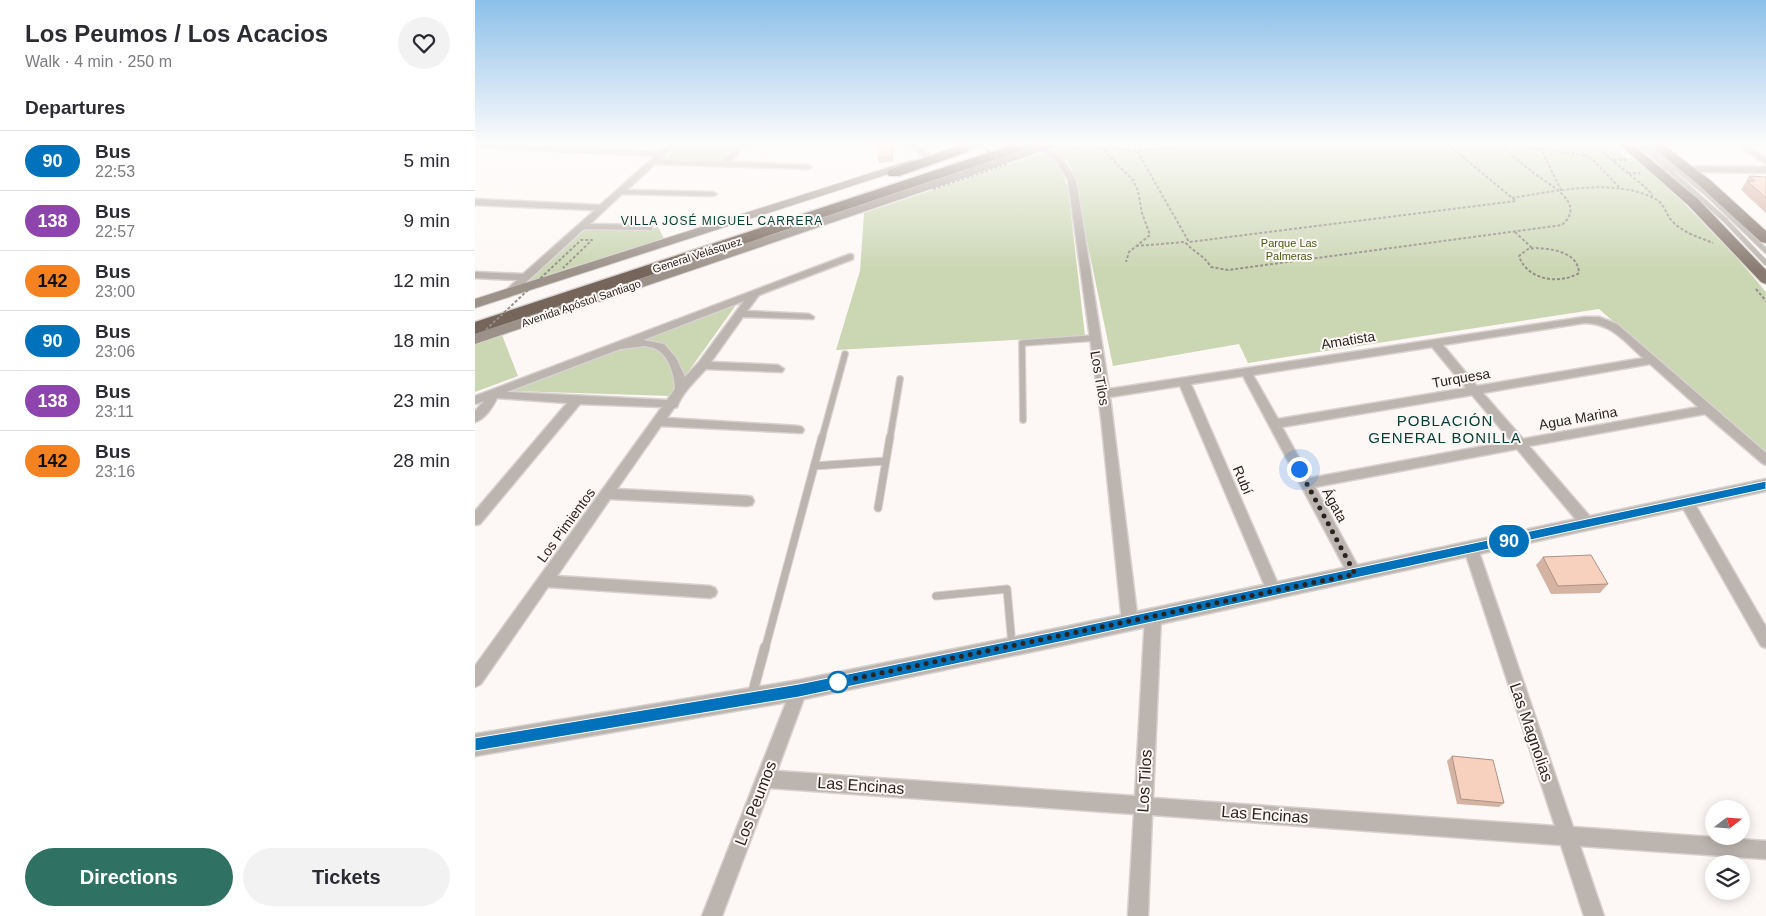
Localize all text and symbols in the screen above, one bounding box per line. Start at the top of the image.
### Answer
button: heart [398,17,450,69]
text: Los Peumos / Los Acacios [25,20,328,47]
text: Walk · 4 min · 250 m [25,53,172,70]
text: Departures [25,97,125,118]
text: Bus [95,141,131,162]
text: 5 min [404,150,450,171]
text: 90 [42,151,63,171]
text: 22:53 [95,163,135,180]
text: Bus [95,201,131,222]
text: 9 min [404,210,450,231]
text: 138 [37,211,68,231]
district label: VILLA JOSÉ MIGUEL CARRERA [621,213,823,228]
text: 22:57 [95,223,135,240]
street label: General Velásquez [651,235,743,275]
park label: Parque Las Palmeras [1261,237,1318,262]
text: Bus [95,261,131,282]
text: 12 min [393,270,450,291]
text: 142 [37,271,68,291]
street label: Avenida Apóstol Santiago [520,277,642,329]
text: 23:00 [95,283,135,300]
text: Bus [95,321,131,342]
street label: Amatista [1320,328,1376,352]
text: 18 min [393,330,450,351]
text: 90 [42,331,63,351]
text: 23:06 [95,343,135,360]
street label: Los Tilos [1087,349,1113,407]
street label: Turquesa [1431,365,1491,391]
text: Bus [95,381,131,402]
text: 23 min [393,390,450,411]
text: 138 [37,391,68,411]
text: 23:11 [95,403,134,420]
street label: Agua Marina [1538,403,1619,433]
district label: POBLACIÓN GENERAL BONILLA [1368,412,1522,446]
text: Bus [95,441,131,462]
text: 28 min [393,450,450,471]
text: 142 [37,451,68,471]
your location [1287,457,1312,482]
text: 23:16 [95,463,135,480]
street label: Rubí [1230,463,1256,497]
street label: Los Pimientos [534,485,598,565]
street label: Ágata [1319,485,1351,525]
line badge: 90 [1487,525,1531,557]
text: 90 [1499,531,1519,551]
unlabelled marker [827,671,849,693]
street label: Las Magnolias [1507,681,1556,784]
street label: Los Tilos [1134,749,1155,813]
street label: Los Peumos [732,759,779,848]
street label: Las Encinas [817,774,905,797]
north arrow [1705,800,1750,845]
map controls [1705,800,1750,900]
street label: Las Encinas [1221,803,1309,826]
button: Directions [25,848,233,906]
button: Tickets [243,848,450,906]
button: layers [1705,855,1750,900]

